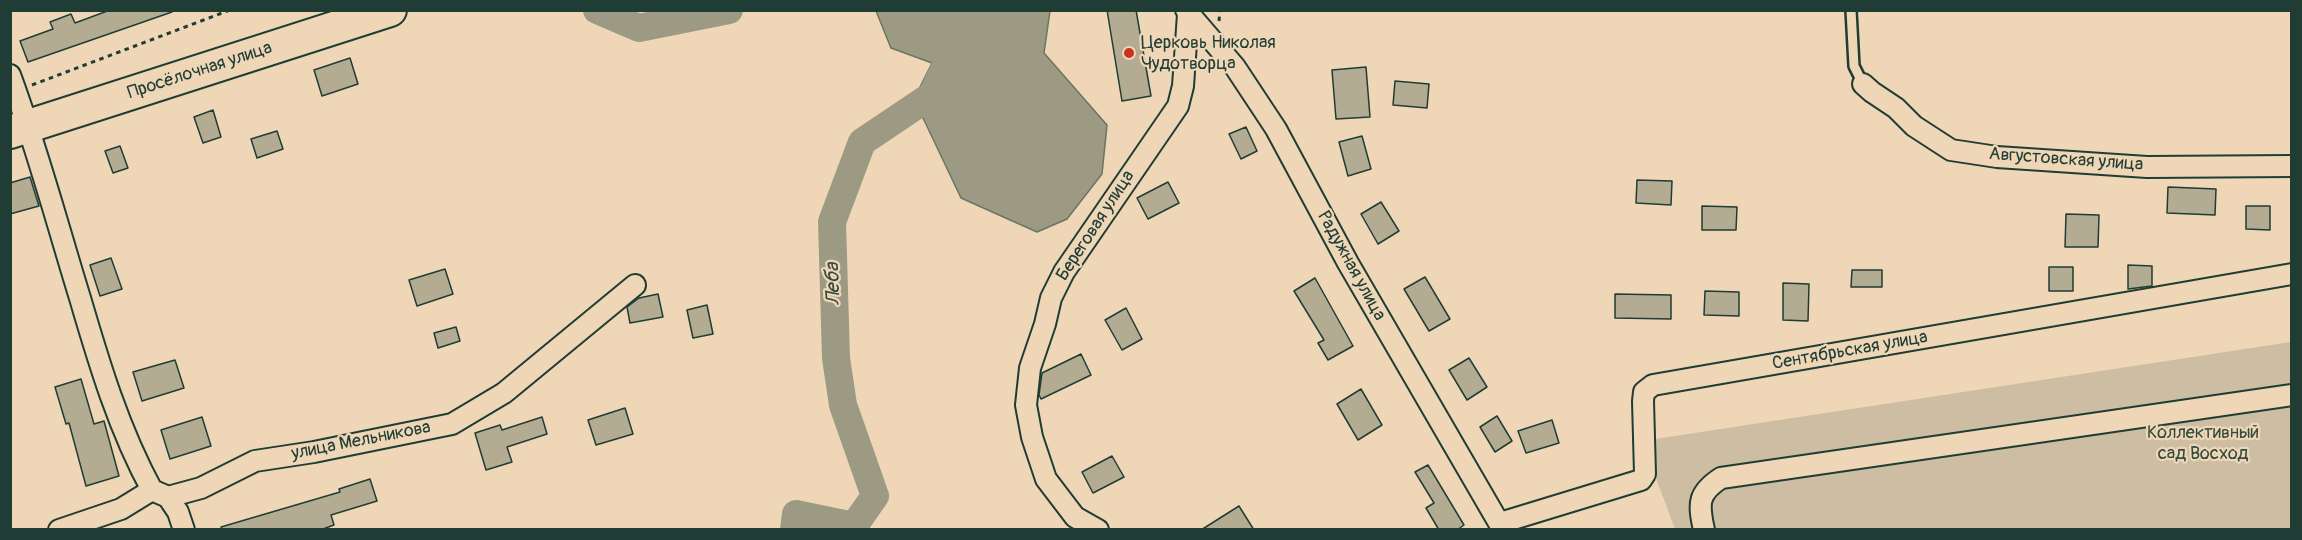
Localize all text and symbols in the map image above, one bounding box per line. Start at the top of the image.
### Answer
place label: Церковь Николая Чудотворца [1141,32,1276,74]
street label: Просёлочная улица [125,37,275,105]
marker: Церковь Николая Чудотворца [1122,46,1136,60]
street label: Августовская улица [1988,144,2144,176]
street label: Береговая улица [1052,167,1140,285]
street label: Радужная улица [1312,207,1390,325]
water label: Леба [821,262,847,306]
street label: Сентябрьская улица [1771,327,1929,375]
street label: улица Мельникова [289,417,433,465]
park label: Коллективный сад Восход [2147,422,2259,464]

